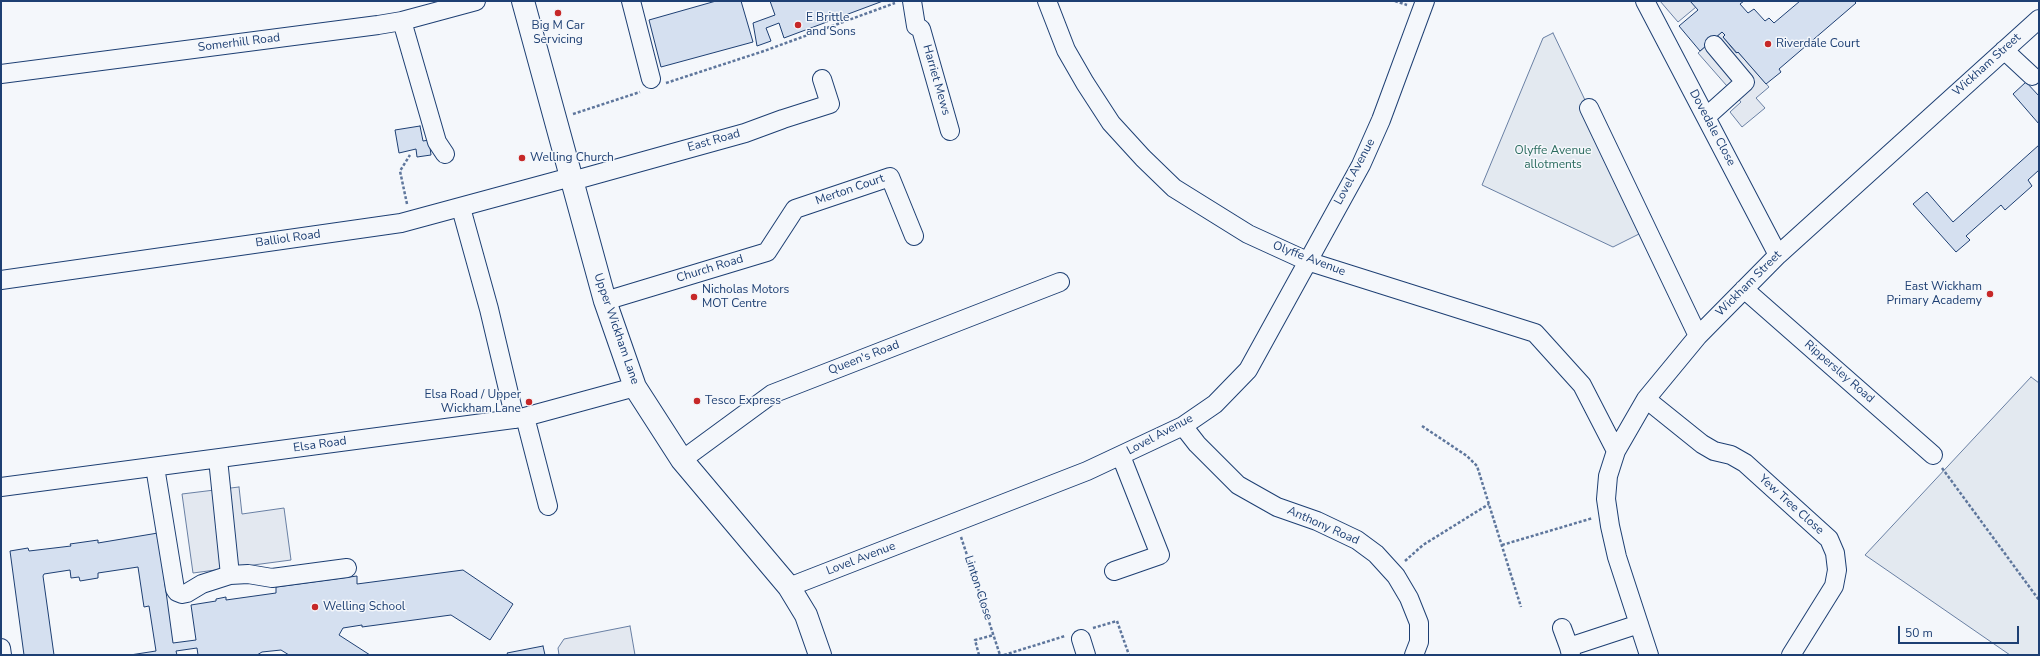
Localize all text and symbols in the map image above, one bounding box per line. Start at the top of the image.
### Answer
marker: Big M Car Servicing [553,8,563,18]
place label: E Brittle and Sons [806,11,856,39]
place label: Big M Car Servicing [532,19,584,47]
marker: E Brittle and Sons [793,20,803,30]
street label: Somerhill Road [197,31,281,55]
street label: Wickham Street [1950,31,2024,99]
place label: Riverdale Court [1776,37,1860,51]
marker: Riverdale Court [1763,39,1773,49]
street label: Harriet Mews [919,43,953,117]
street label: Dovedale Close [1686,87,1738,169]
street label: East Road [686,127,742,155]
street label: Lovel Avenue [1332,136,1378,208]
park label: Olyffe Avenue allotments [1515,144,1591,172]
place label: Welling Church [530,151,614,165]
marker: Welling Church [517,153,527,163]
street label: Merton Court [814,171,886,209]
street label: Balliol Road [255,227,321,251]
street label: Olyffe Avenue [1271,239,1347,279]
street label: Wickham Street [1713,248,1785,320]
street label: Church Road [675,252,745,286]
street label: Upper Wickham Lane [590,272,642,386]
place label: East Wickham Primary Academy [1887,280,1982,308]
place label: Nicholas Motors MOT Centre [702,283,789,311]
marker: East Wickham Primary Academy [1985,289,1995,299]
marker: Nicholas Motors MOT Centre [689,292,699,302]
street label: Queen's Road [826,338,902,378]
street label: Rippersley Road [1801,338,1877,406]
place label: Elsa Road / Upper Wickham Lane [424,388,521,416]
place label: Tesco Express [705,394,781,408]
marker: Tesco Express [692,396,702,406]
marker: Elsa Road / Upper Wickham Lane [524,397,534,407]
street label: Lovel Avenue [1124,412,1196,458]
street label: Elsa Road [292,434,348,456]
street label: Yew Tree Close [1756,472,1826,538]
street label: Anthony Road [1285,504,1361,548]
street label: Lovel Avenue [824,539,898,579]
street label: Linton Close [961,554,995,622]
place label: Welling School [323,600,405,614]
marker: Welling School [310,602,320,612]
scale bar [1900,618,2021,644]
text: 50 m [1905,625,1933,641]

